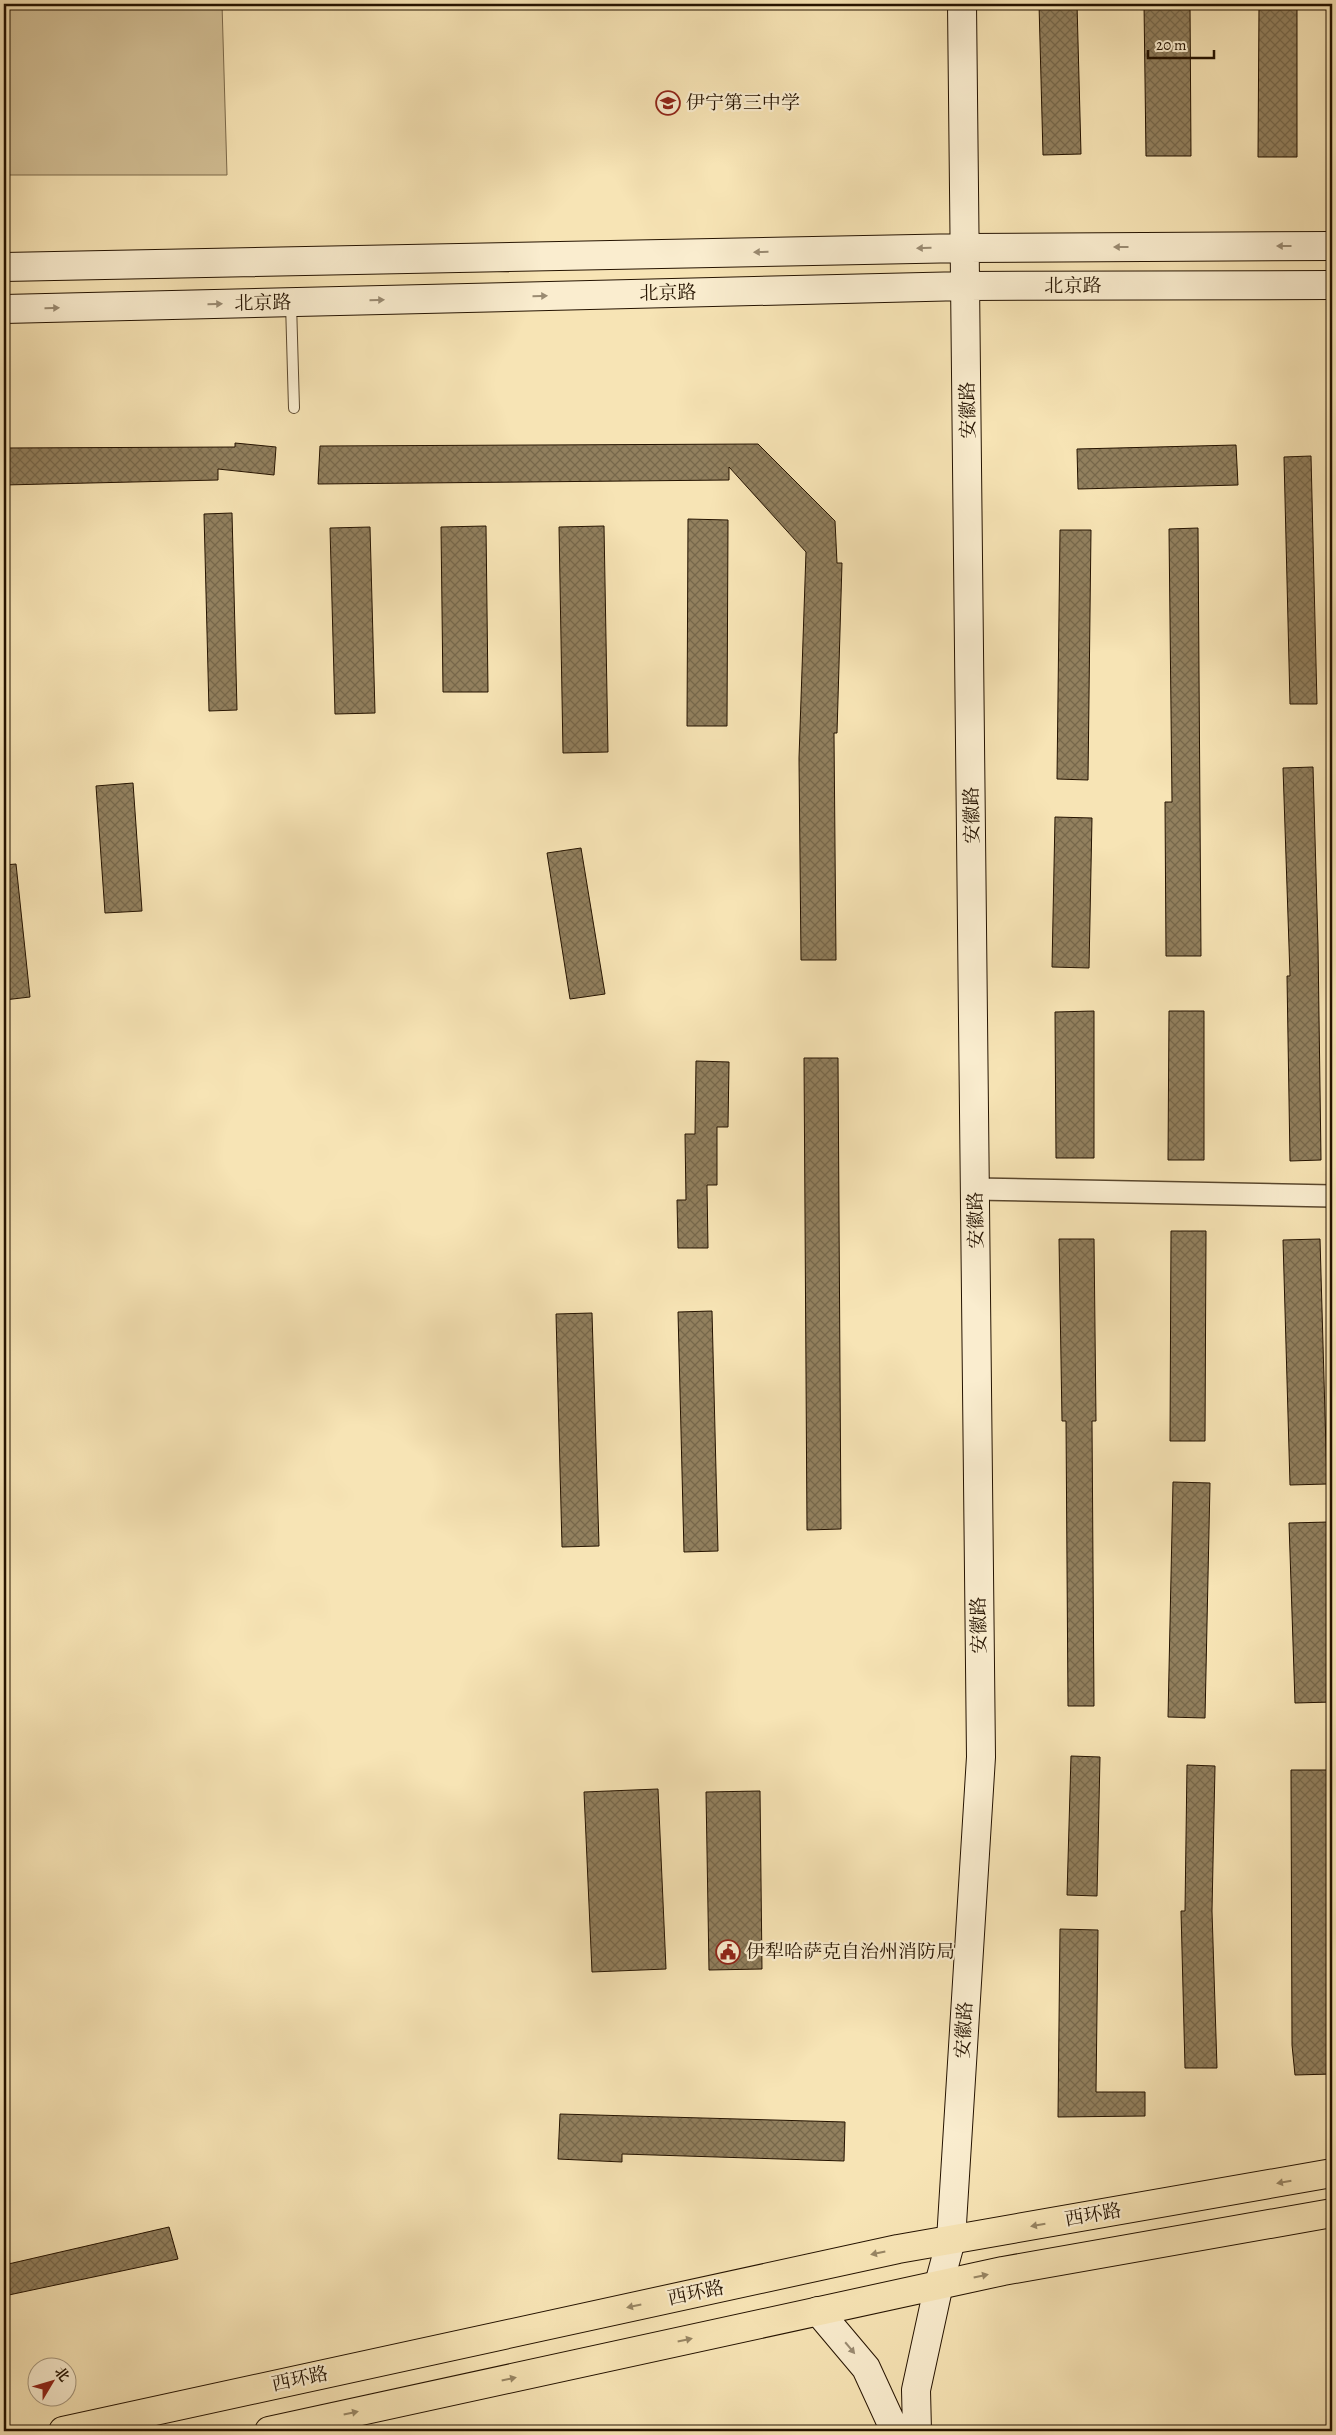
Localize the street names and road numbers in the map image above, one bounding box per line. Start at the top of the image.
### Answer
street label: 北京路 [1044,273,1102,299]
street label: 北京路 [639,280,697,306]
street label: 北京路 [234,290,292,316]
street label: 安徽路 [955,381,981,439]
street label: 安徽路 [959,786,985,844]
street label: 安徽路 [963,1191,989,1249]
street label: 安徽路 [966,1596,992,1654]
street label: 安徽路 [950,2001,978,2059]
street label: 西环路 [1063,2197,1123,2233]
street label: 西环路 [665,2274,727,2312]
street label: 西环路 [269,2360,331,2398]

